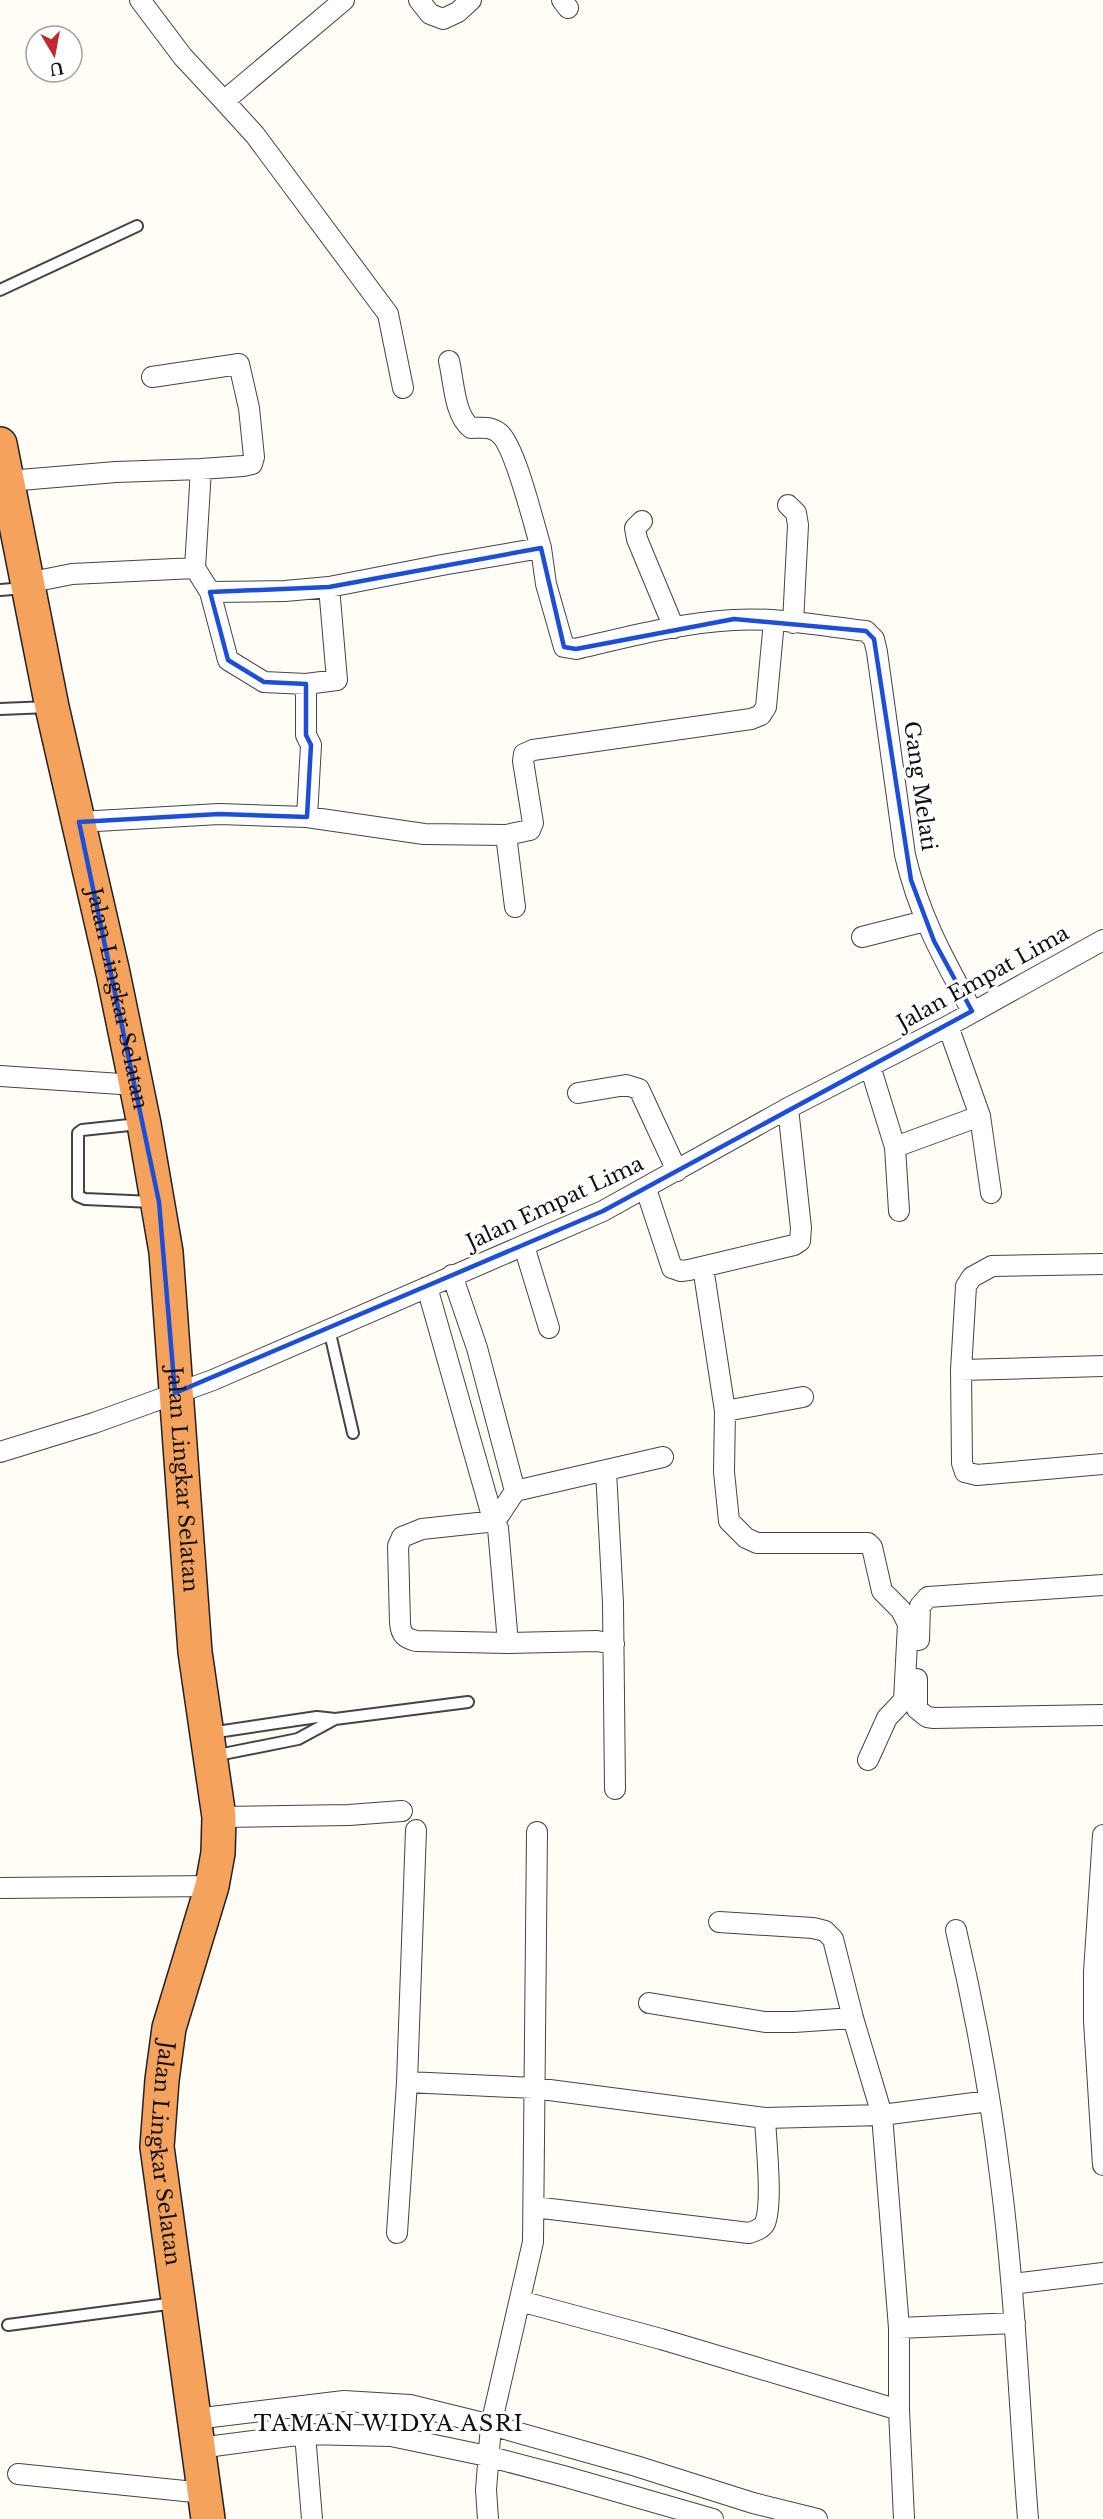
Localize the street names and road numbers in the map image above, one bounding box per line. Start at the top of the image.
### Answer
street label: Gang Melati [898,719,942,853]
street label: Jalan Lingkar Selatan [80,882,154,1112]
street label: Jalan Empat Lima [890,920,1074,1037]
street label: Jalan Empat Lima [460,1150,648,1257]
street label: Jalan Lingkar Selatan [161,1363,204,1593]
street label: Jalan Lingkar Selatan [144,2036,186,2267]

